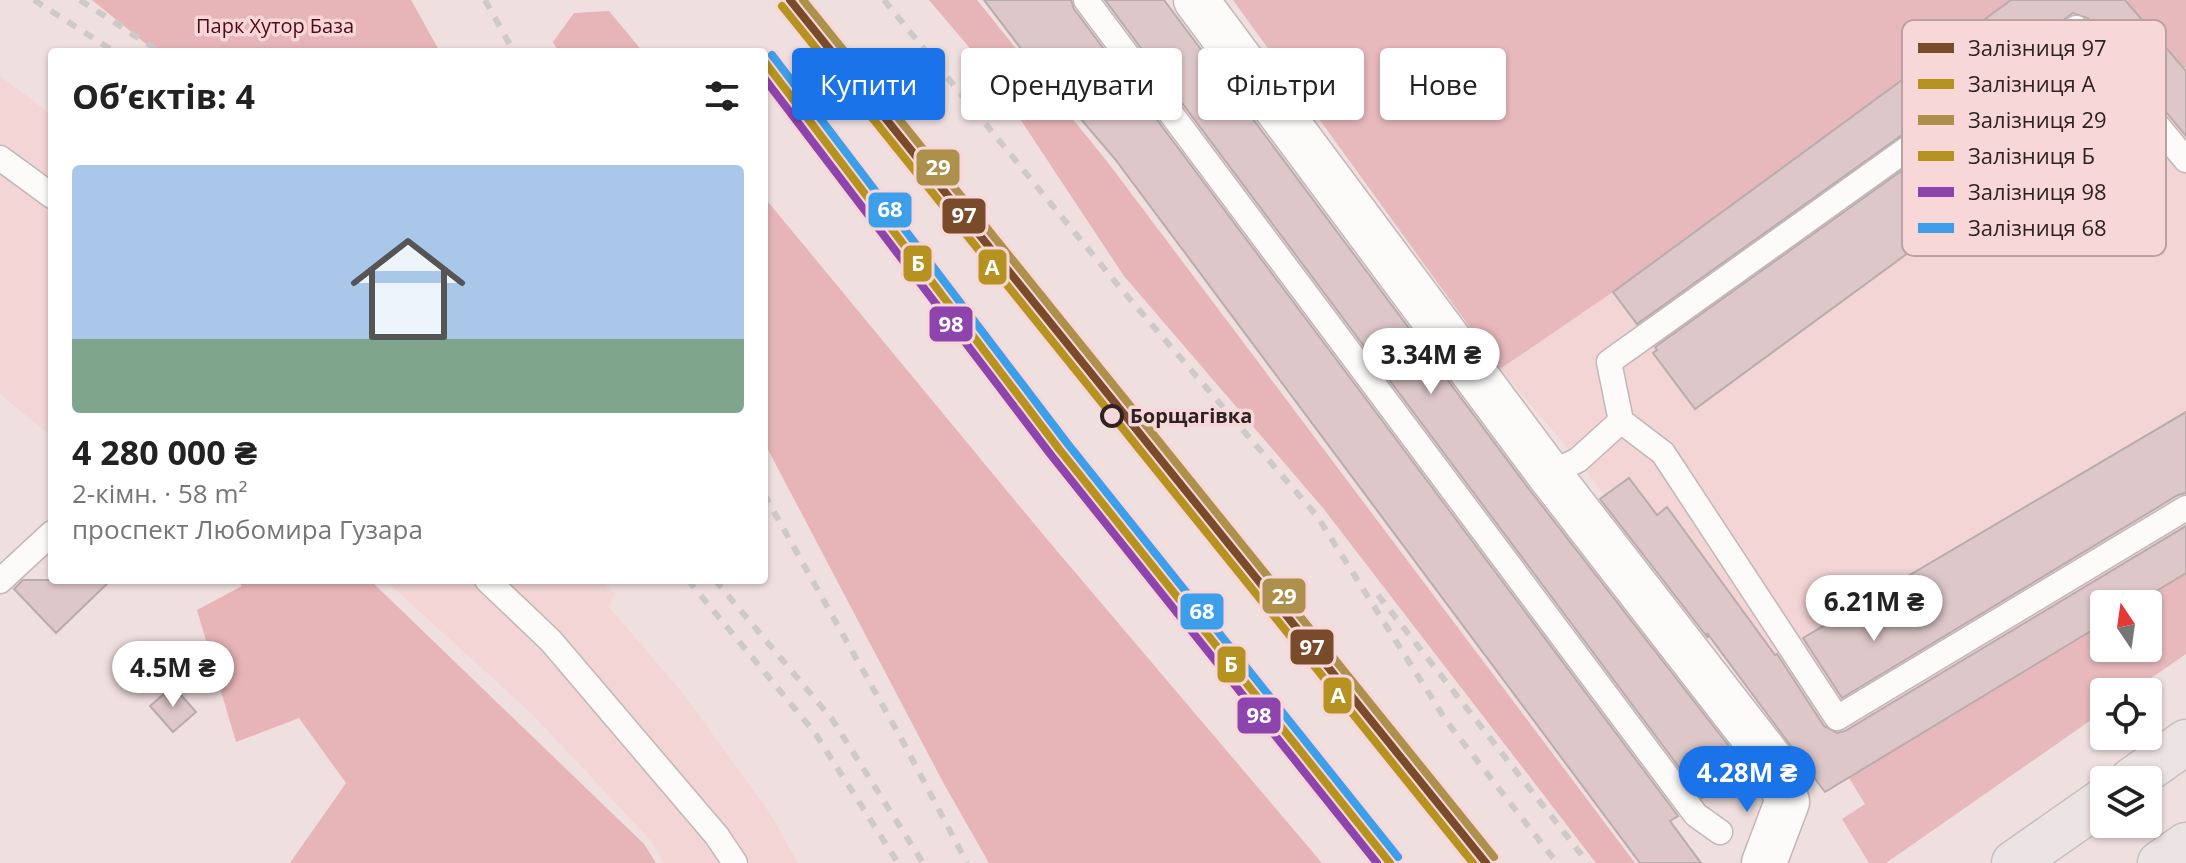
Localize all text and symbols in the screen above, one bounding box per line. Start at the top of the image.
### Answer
park label: Парк Хутор База [196,12,354,39]
legend [1902,20,2166,256]
text: Залізниця 97 [1968,32,2107,62]
chip: Купити [792,48,945,120]
chip: Орендувати [961,48,1182,120]
chip: Фільтри [1198,48,1364,120]
chip: Нове [1380,48,1506,120]
text: Залізниця A [1968,68,2095,98]
text: Об’єктів: 4 [72,73,255,119]
icon: filters [700,74,744,118]
text: Залізниця 29 [1968,104,2107,134]
text: Залізниця Б [1968,140,2095,170]
line badge: 29 [915,148,961,187]
text: 29 [925,151,951,181]
text: Залізниця 98 [1968,176,2107,206]
line badge: 68 [867,191,913,229]
text: 68 [877,193,903,223]
line badge: 97 [941,197,987,235]
text: 97 [951,199,977,229]
text: Залізниця 68 [1968,212,2107,242]
icon: home [336,217,480,361]
line badge: Б [902,244,933,283]
text: Б [911,247,925,277]
line badge: A [977,248,1008,286]
text: A [984,251,1000,281]
line badge: 98 [928,305,974,343]
text: 98 [938,308,964,338]
pin: 3.34M ₴ [1357,328,1505,396]
text: 3.34M ₴ [1381,336,1481,372]
place label: Борщагівка [1130,402,1252,429]
marker: Борщагівка [1101,405,1123,427]
text: 4 280 000 ₴ [72,429,257,475]
text: 2-кімн. · 58 m² [72,475,248,511]
text: проспект Любомира Гузара [72,511,423,547]
pin: 6.21M ₴ [1800,575,1948,643]
line badge: 29 [1261,577,1307,615]
text: 29 [1271,580,1297,610]
text: 6.21M ₴ [1824,583,1924,619]
north arrow [2090,590,2162,662]
map controls [2090,590,2162,838]
line badge: 68 [1179,592,1225,631]
text: 68 [1189,595,1215,625]
line badge: 97 [1289,628,1335,666]
text: 97 [1299,631,1325,661]
pin: 4.5M ₴ [108,641,238,709]
line badge: Б [1216,645,1247,684]
text: Б [1224,648,1238,678]
text: 4.5M ₴ [130,649,216,685]
line badge: A [1322,676,1353,715]
button: locate [2090,678,2162,750]
text: A [1330,679,1346,709]
line badge: 98 [1236,696,1282,735]
text: 98 [1246,699,1272,729]
pin: 4.28M ₴ [1673,746,1821,814]
text: 4.28M ₴ [1697,754,1797,790]
button: layers [2090,766,2162,838]

